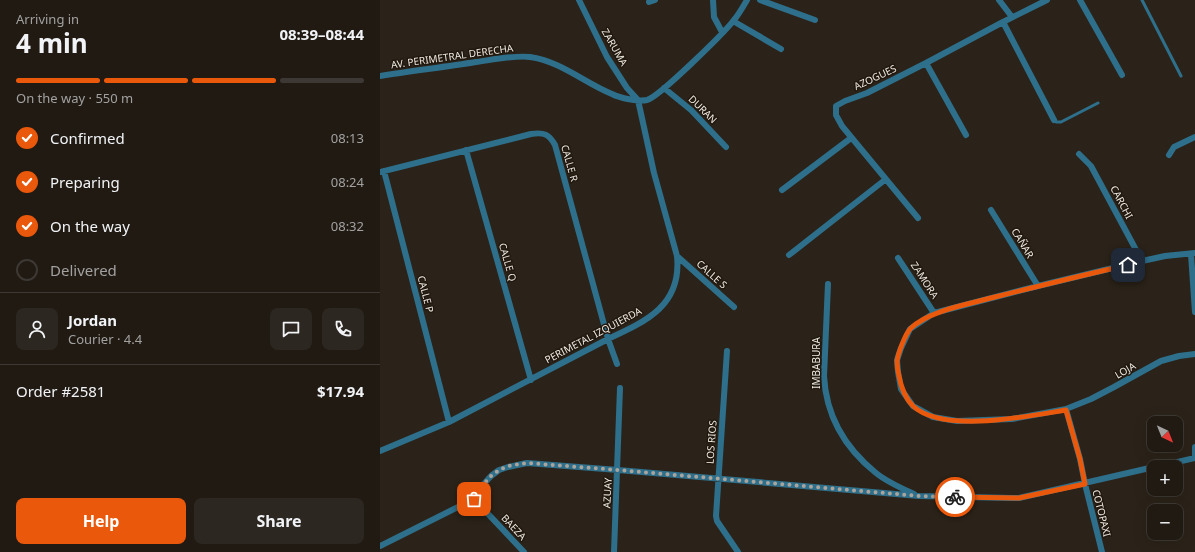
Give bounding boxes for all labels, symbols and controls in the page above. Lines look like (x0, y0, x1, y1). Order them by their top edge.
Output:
text: Arriving in (16, 10, 79, 28)
text: 08:39–08:44 (279, 24, 364, 44)
text: 4 min (16, 25, 88, 61)
street label: ZARUMA (599, 26, 632, 69)
street label: AV. PERIMETRAL DERECHA (390, 40, 515, 72)
street label: AZOGUES (851, 61, 899, 93)
text: On the way · 550 m (16, 89, 133, 107)
street label: DURAN (686, 92, 720, 126)
icon: check (16, 127, 38, 149)
text: Confirmed (50, 128, 125, 148)
text: 08:13 (331, 129, 364, 147)
street label: CALLE R (558, 143, 582, 184)
icon: check (16, 171, 38, 193)
text: Preparing (50, 172, 120, 192)
text: 08:24 (331, 173, 364, 191)
street label: CARCHI (1107, 183, 1137, 221)
icon: check (16, 215, 38, 237)
text: On the way (50, 216, 130, 236)
text: 08:32 (331, 217, 364, 235)
street label: CAÑAR (1009, 225, 1038, 261)
street label: CALLE Q (496, 241, 520, 283)
pin (1111, 248, 1145, 282)
icon: home (1117, 254, 1139, 276)
street label: CALLE S (694, 256, 731, 292)
street label: ZAMORA (908, 259, 943, 302)
text: Delivered (50, 260, 117, 280)
street label: CALLE P (415, 274, 437, 314)
street label: PERIMETAL IZQUIERDA (542, 303, 644, 366)
button: person (16, 308, 58, 350)
button: chat (270, 308, 312, 350)
button: phone (322, 308, 364, 350)
text: Jordan (68, 310, 117, 330)
text: Courier · 4.4 (68, 330, 142, 348)
street label: IMBABURA (809, 337, 823, 389)
street label: LOJA (1112, 358, 1139, 382)
text: Order #2581 (16, 381, 105, 401)
text: $17.94 (317, 381, 364, 401)
north arrow (1147, 416, 1183, 452)
map controls (1147, 416, 1183, 540)
street label: LOS RIOS (702, 419, 720, 464)
button: + (1147, 460, 1183, 496)
street label: AZUAY (599, 477, 615, 509)
courier (935, 477, 975, 517)
pin (457, 482, 491, 516)
icon: bike (944, 486, 966, 508)
icon: bag (463, 488, 485, 510)
street label: COTOPAXI (1089, 488, 1115, 538)
button: Help (16, 498, 186, 544)
button: Share (194, 498, 364, 544)
button: − (1147, 504, 1183, 540)
street label: BAEZA (498, 511, 530, 543)

